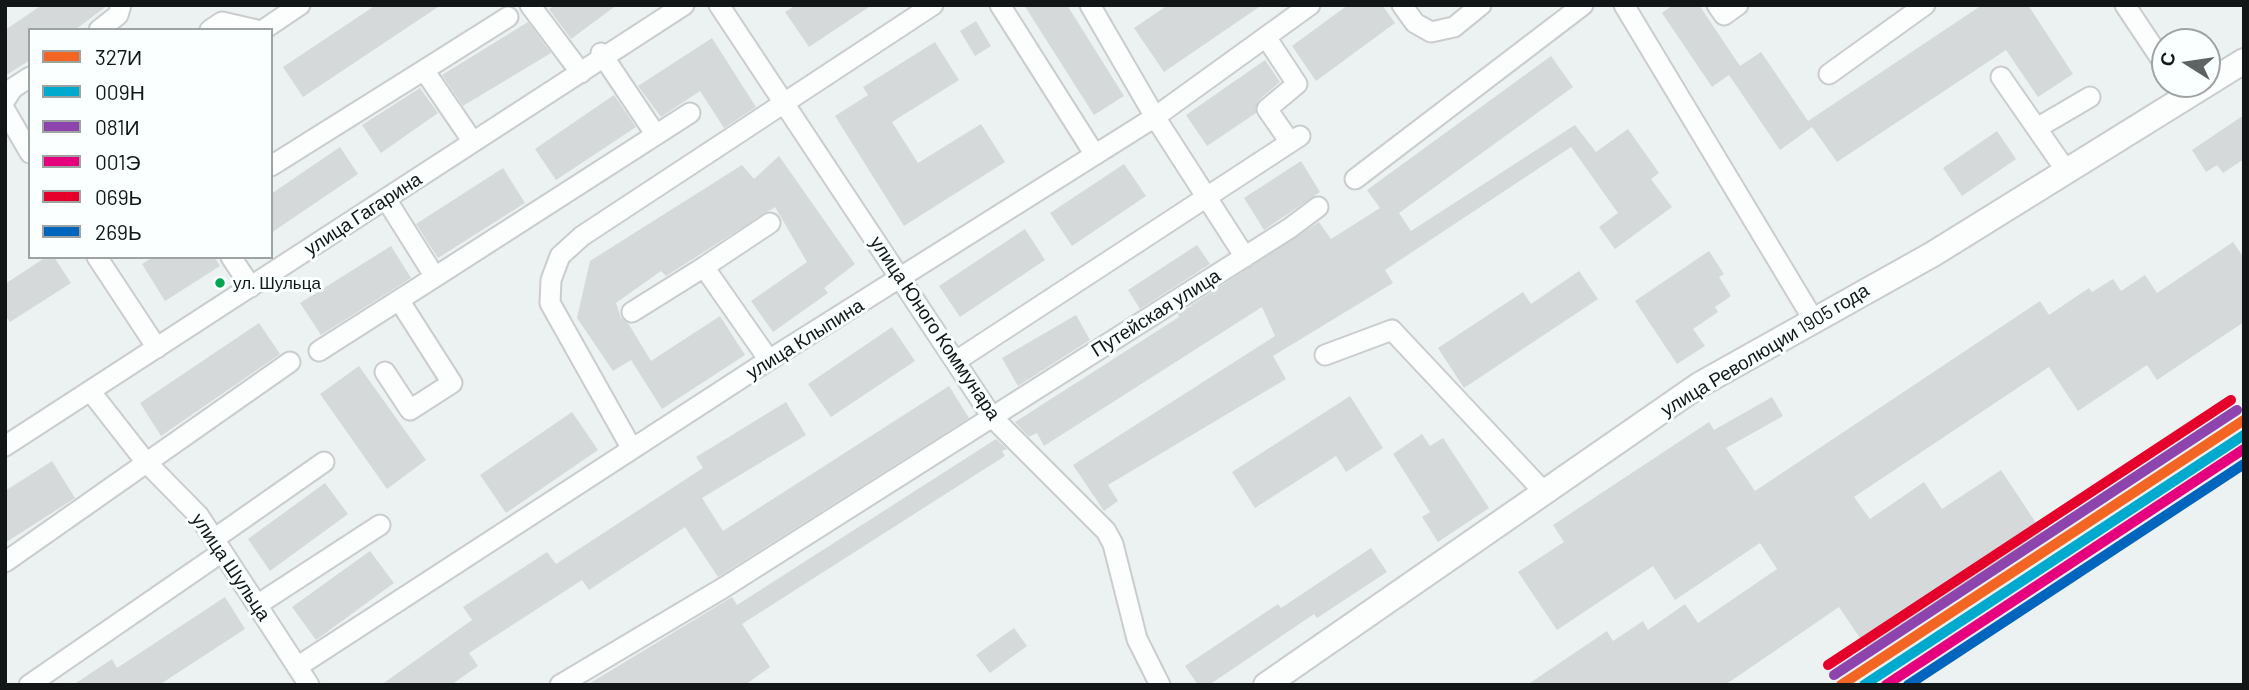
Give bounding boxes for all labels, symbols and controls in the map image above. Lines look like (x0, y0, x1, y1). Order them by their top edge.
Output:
legend (28, 28, 273, 259)
north arrow (2151, 28, 2221, 98)
text: 327И (95, 44, 142, 69)
text: С (2154, 50, 2180, 68)
text: 009Н (95, 79, 145, 104)
text: 081И (95, 114, 140, 139)
text: 001Э (95, 149, 141, 174)
street label: улица Гагарина (300, 168, 426, 260)
text: 069Ь (95, 184, 142, 209)
text: 269Ь (95, 219, 142, 244)
street label: улица Юного Коммунара (865, 232, 1005, 424)
street label: Путейская улица (1087, 264, 1225, 362)
place label: ул. Шульца (233, 273, 321, 293)
marker: ул. Шульца (213, 276, 227, 290)
street label: улица Революции 1905 года (1657, 279, 1873, 421)
street label: улица Клыпина (742, 294, 868, 384)
street label: улица Шульца (187, 509, 275, 625)

